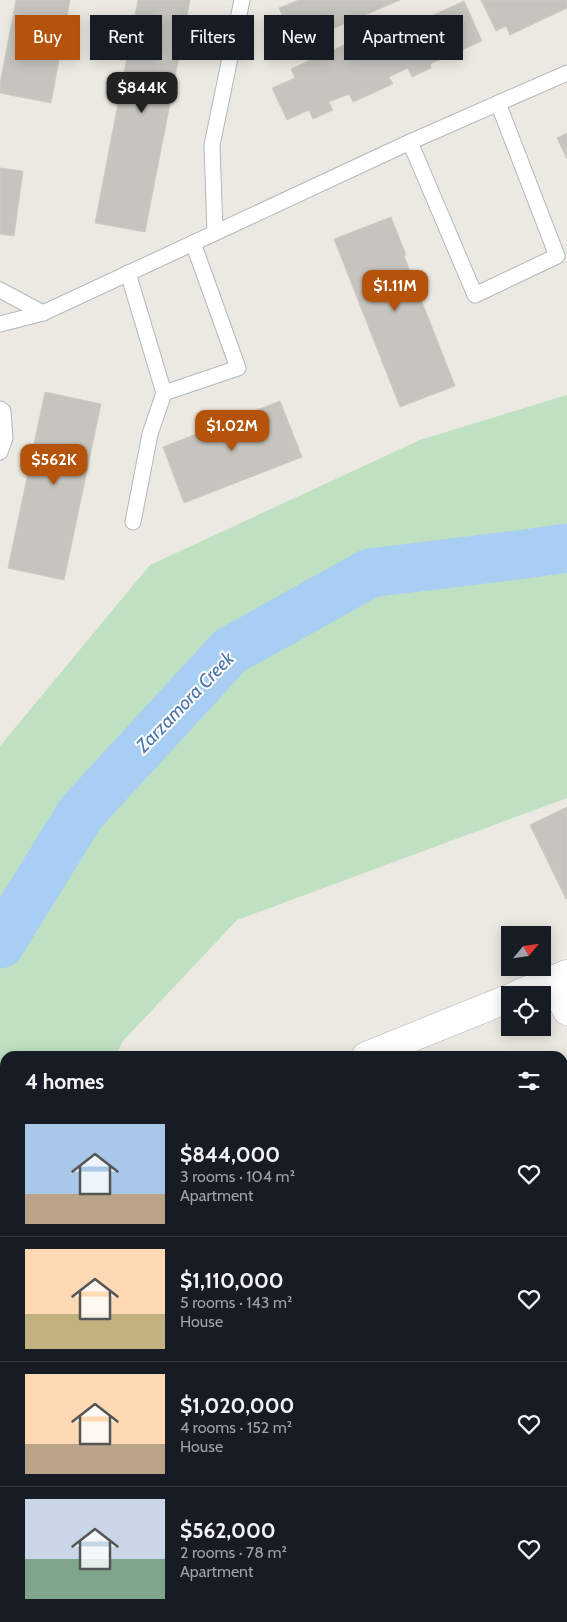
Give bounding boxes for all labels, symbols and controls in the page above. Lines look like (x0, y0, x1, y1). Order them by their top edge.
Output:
chip: Buy (15, 15, 80, 60)
chip: Rent (90, 15, 162, 60)
chip: Filters (172, 15, 254, 60)
chip: New (264, 15, 334, 60)
chip: Apartment (344, 15, 463, 60)
pin: $844K (107, 72, 177, 114)
text: $844K (118, 78, 166, 97)
pin: $1.11M (354, 270, 436, 312)
text: $1.11M (373, 276, 417, 295)
pin: $1.02M (191, 410, 273, 452)
text: $1.02M (206, 416, 258, 435)
pin: $562K (19, 444, 89, 486)
text: $562K (31, 450, 77, 469)
water label: Zarzamora Creek (131, 646, 239, 758)
north arrow (501, 926, 551, 976)
map controls (501, 926, 551, 1036)
button: locate (501, 986, 551, 1036)
icon: filters (515, 1067, 543, 1095)
text: 4 homes (25, 1069, 104, 1094)
text: $844,000 (180, 1142, 280, 1167)
icon: home (65, 1144, 125, 1204)
icon: heart (515, 1160, 543, 1188)
text: 3 rooms · 104 m² (180, 1167, 295, 1186)
text: Apartment (180, 1186, 253, 1205)
text: $1,110,000 (180, 1268, 284, 1293)
icon: home (65, 1269, 125, 1329)
icon: heart (515, 1285, 543, 1313)
text: 5 rooms · 143 m² (180, 1293, 292, 1312)
text: House (180, 1312, 223, 1331)
text: $1,020,000 (180, 1393, 294, 1418)
icon: home (65, 1394, 125, 1454)
icon: heart (515, 1410, 543, 1438)
text: 4 rooms · 152 m² (180, 1418, 292, 1437)
text: House (180, 1437, 223, 1456)
text: $562,000 (180, 1518, 276, 1543)
icon: home (65, 1519, 125, 1579)
icon: heart (515, 1535, 543, 1563)
text: 2 rooms · 78 m² (180, 1543, 287, 1562)
text: Apartment (180, 1562, 253, 1581)

